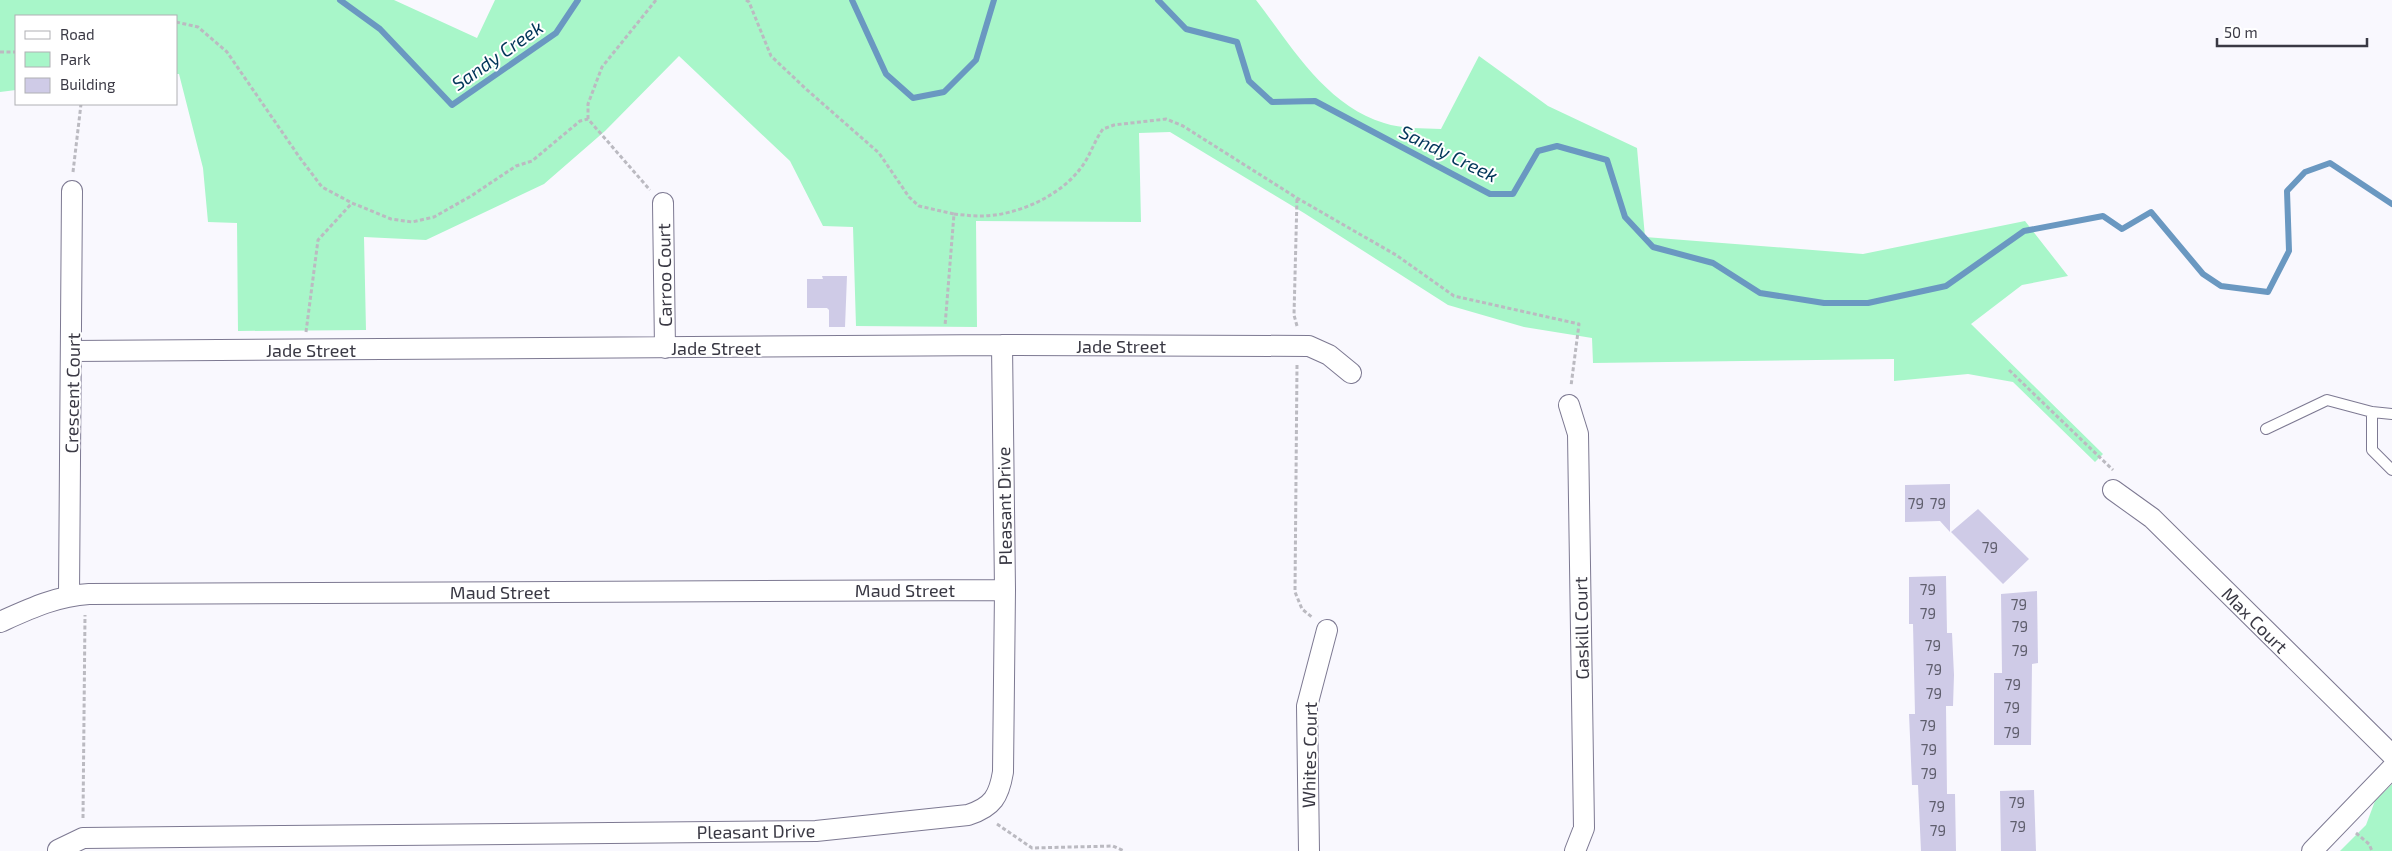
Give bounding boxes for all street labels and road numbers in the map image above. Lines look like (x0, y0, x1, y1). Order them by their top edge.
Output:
street label: Carroo Court (652, 223, 676, 327)
street label: Crescent Court (60, 332, 84, 453)
street label: Jade Street (1076, 335, 1166, 357)
street label: Jade Street (671, 337, 761, 359)
street label: Jade Street (266, 339, 356, 361)
street label: Pleasant Drive (992, 447, 1016, 565)
street label: Gaskill Court (1569, 576, 1593, 680)
street label: Maud Street (855, 579, 955, 601)
street label: Maud Street (450, 581, 550, 603)
street label: Max Court (2218, 583, 2293, 658)
street label: Whites Court (1297, 701, 1321, 808)
street label: Pleasant Drive (697, 819, 815, 843)

